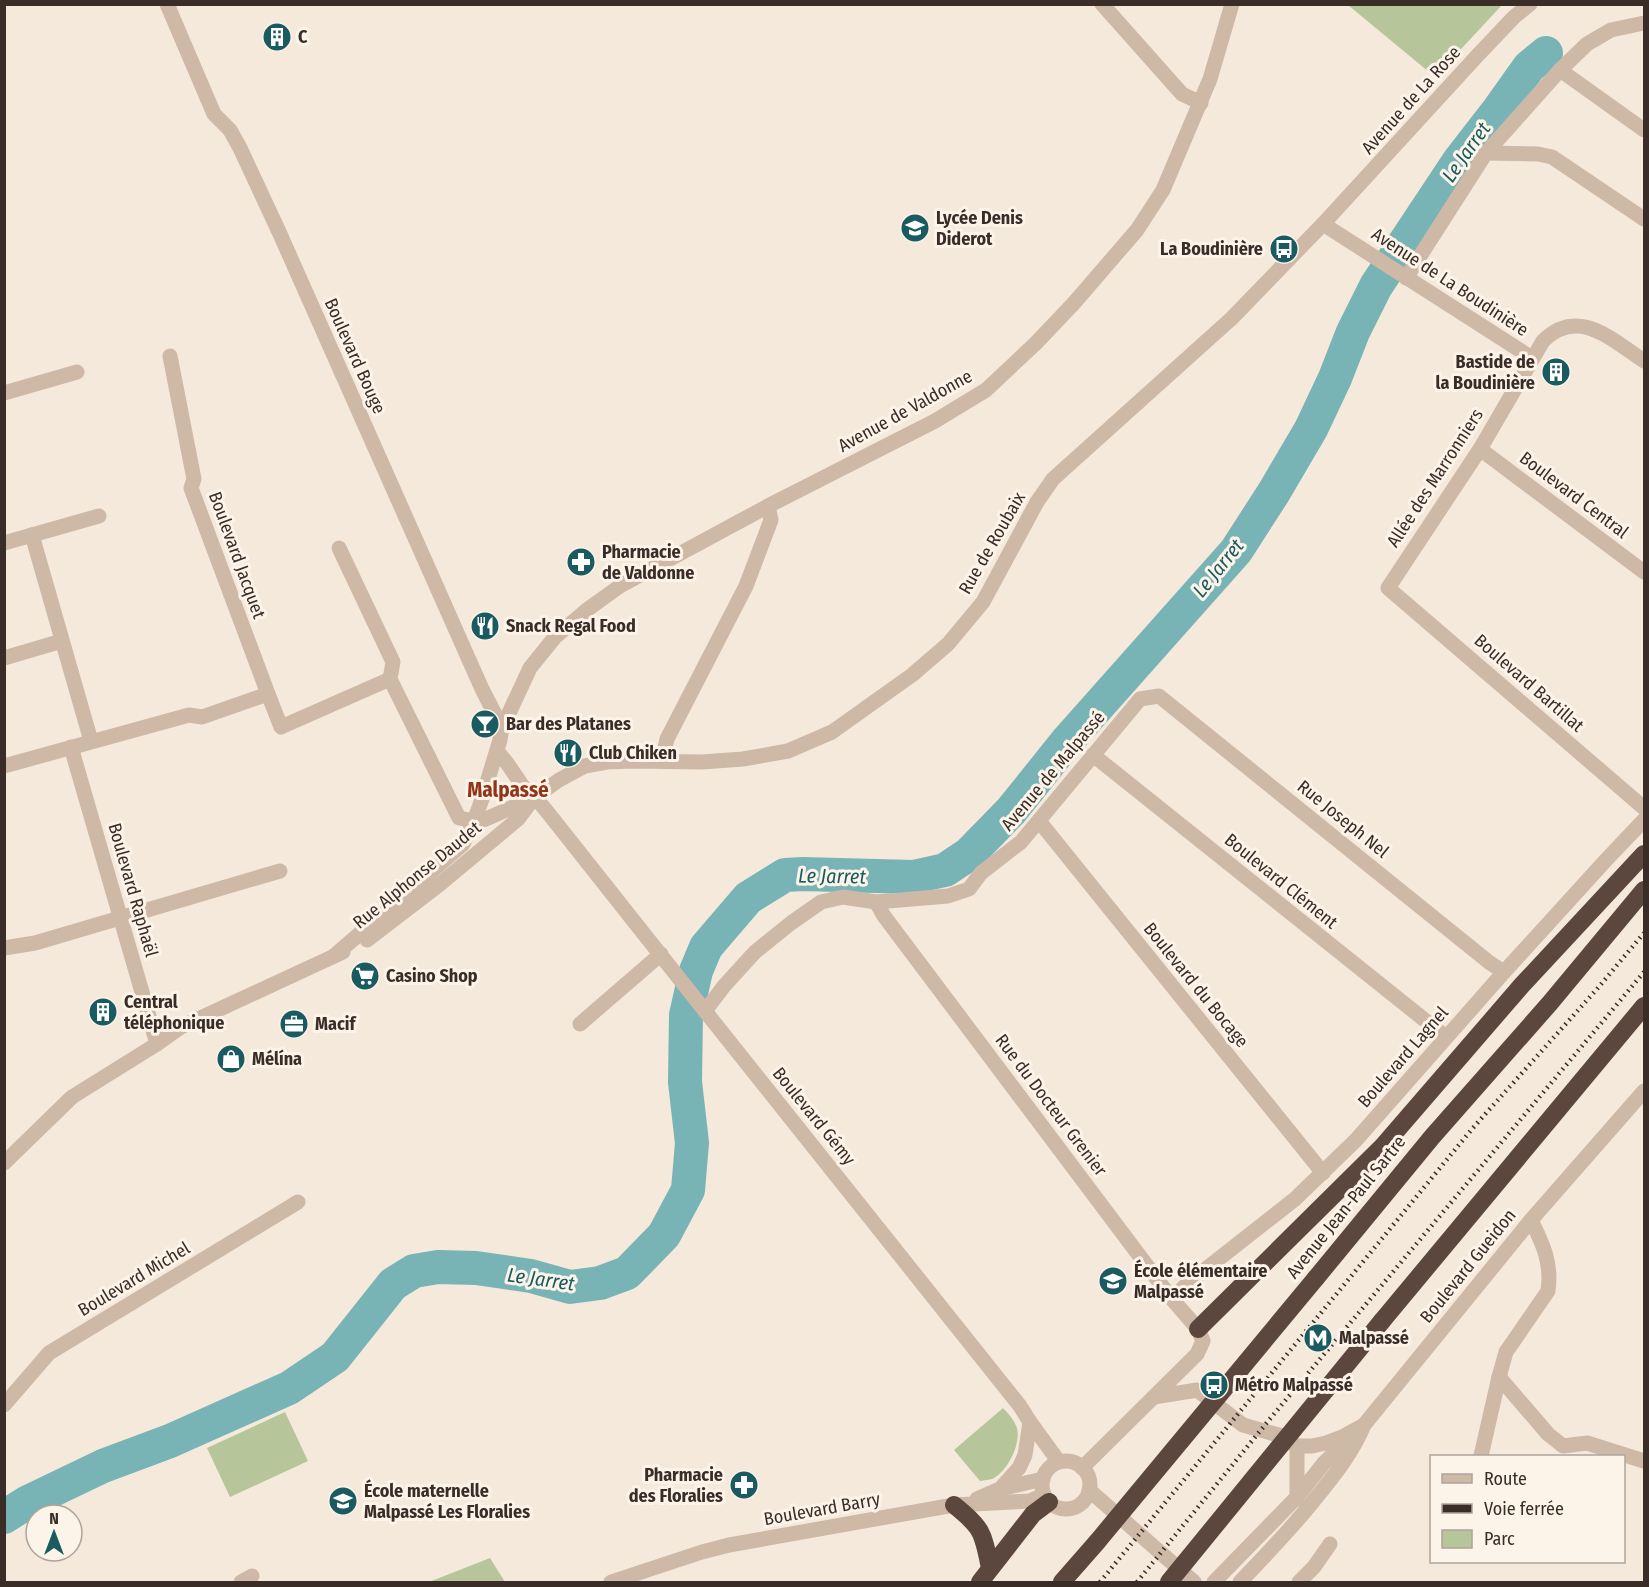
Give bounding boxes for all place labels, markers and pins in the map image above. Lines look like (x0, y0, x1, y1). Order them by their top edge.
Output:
building icon: C (261, 21, 293, 53)
place label: C (298, 26, 308, 48)
place label: Lycée Denis Diderot (936, 207, 1023, 250)
school or university icon: Lycée Denis Diderot (899, 212, 931, 244)
bus stop icon: La Boudinière (1268, 233, 1300, 265)
place label: La Boudinière (1160, 238, 1263, 260)
place label: Bastide de la Boudinière (1436, 351, 1535, 394)
building icon: Bastide de la Boudinière (1540, 356, 1572, 388)
place label: Pharmacie de Valdonne (602, 541, 694, 584)
pharmacy icon: Pharmacie de Valdonne (565, 546, 597, 578)
restaurant icon: Snack Regal Food (469, 610, 501, 642)
place label: Snack Regal Food (506, 615, 636, 637)
bar icon: Bar des Platanes (469, 708, 501, 740)
place label: Bar des Platanes (506, 713, 631, 735)
restaurant icon: Club Chiken (552, 737, 584, 769)
place label: Club Chiken (589, 742, 677, 764)
supermarket icon: Casino Shop (349, 960, 381, 992)
place label: Casino Shop (386, 965, 478, 987)
place label: Central téléphonique (124, 991, 224, 1034)
building icon: Central téléphonique (87, 996, 119, 1028)
office icon: Macif (278, 1008, 310, 1040)
place label: Macif (315, 1013, 357, 1035)
shop icon: Mélína (215, 1043, 247, 1075)
place label: Mélína (252, 1048, 302, 1070)
place label: École élémentaire Malpassé (1134, 1259, 1267, 1303)
school or university icon: École élémentaire Malpassé (1097, 1265, 1129, 1297)
metro station icon: Malpassé (1302, 1322, 1334, 1354)
place label: Malpassé (1339, 1327, 1409, 1349)
bus stop icon: Métro Malpassé (1198, 1369, 1230, 1401)
place label: Métro Malpassé (1235, 1374, 1353, 1396)
place label: Pharmacie des Floralies (629, 1464, 723, 1507)
pharmacy icon: Pharmacie des Floralies (728, 1469, 760, 1501)
place label: École maternelle Malpassé Les Floralies (364, 1479, 530, 1523)
school or university icon: École maternelle Malpassé Les Floralies (327, 1485, 359, 1517)

